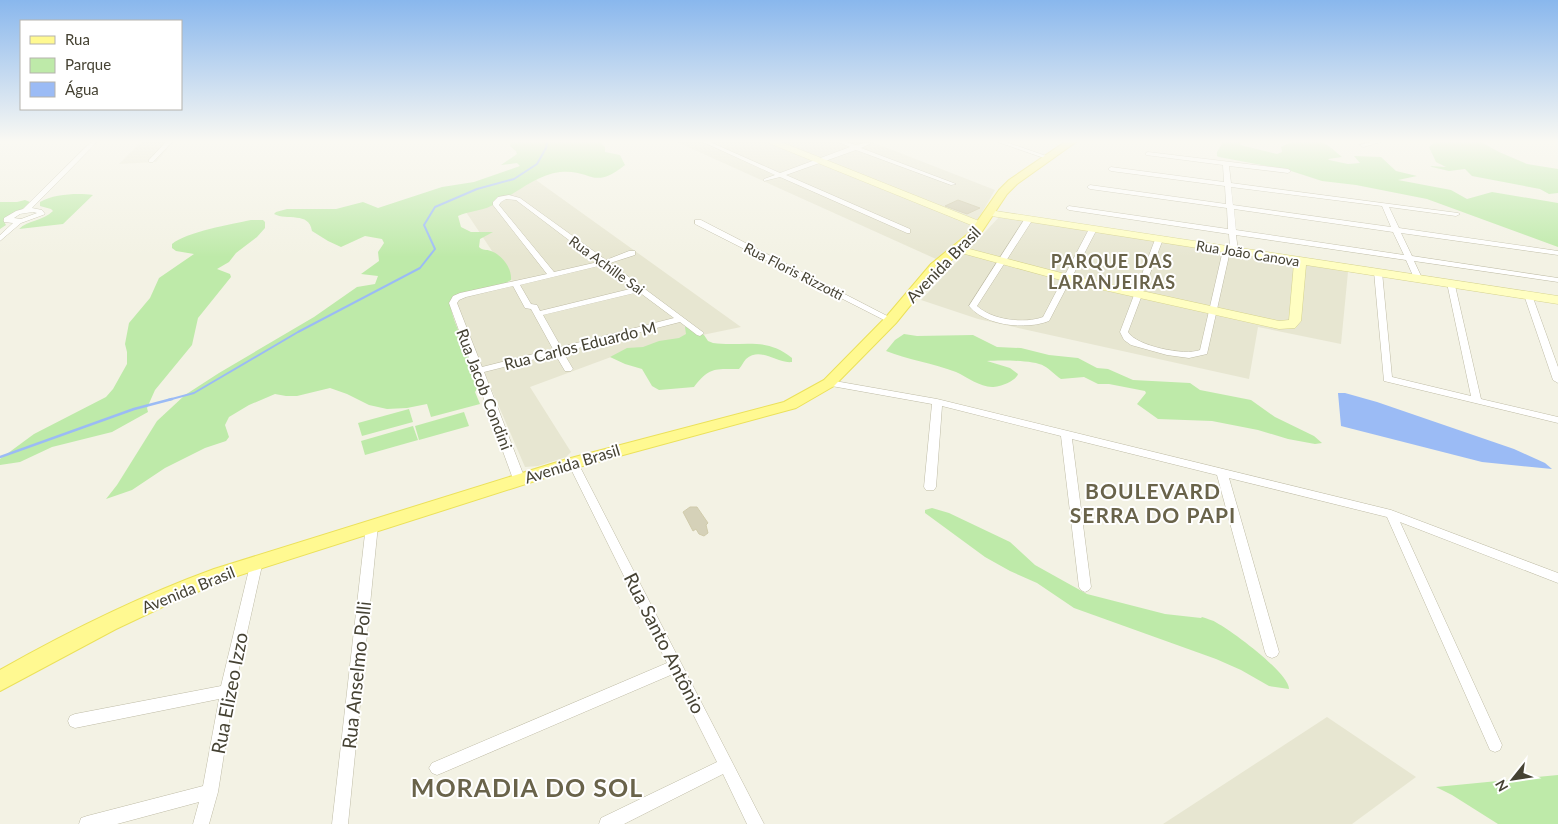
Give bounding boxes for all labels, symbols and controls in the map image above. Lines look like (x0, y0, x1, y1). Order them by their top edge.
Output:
legend (20, 20, 182, 110)
text: Rua (65, 30, 90, 48)
text: Parque (65, 55, 111, 73)
text: Água (65, 80, 99, 98)
street label: Avenida Brasil (902, 222, 984, 306)
street label: Rua Achille Sai (566, 232, 648, 298)
street label: Rua João Canova (1195, 236, 1301, 270)
street label: Rua Floris Rizzotti (741, 239, 847, 303)
district label: PARQUE DAS LARANJEIRAS (1048, 250, 1176, 293)
street label: Rua Carlos Eduardo M (502, 317, 658, 373)
street label: Rua Jacob Condini (453, 326, 517, 452)
street label: Avenida Brasil (522, 439, 622, 487)
district label: BOULEVARD SERRA DO PAPI (1070, 478, 1236, 527)
street label: Avenida Brasil (139, 562, 237, 616)
street label: Rua Santo Antônio (620, 569, 710, 717)
street label: Rua Anselmo Polli (337, 600, 375, 750)
street label: Rua Elizeo Izzo (206, 630, 252, 756)
north arrow (1488, 754, 1538, 804)
district label: MORADIA DO SOL (411, 772, 643, 802)
text: N (1491, 777, 1511, 795)

